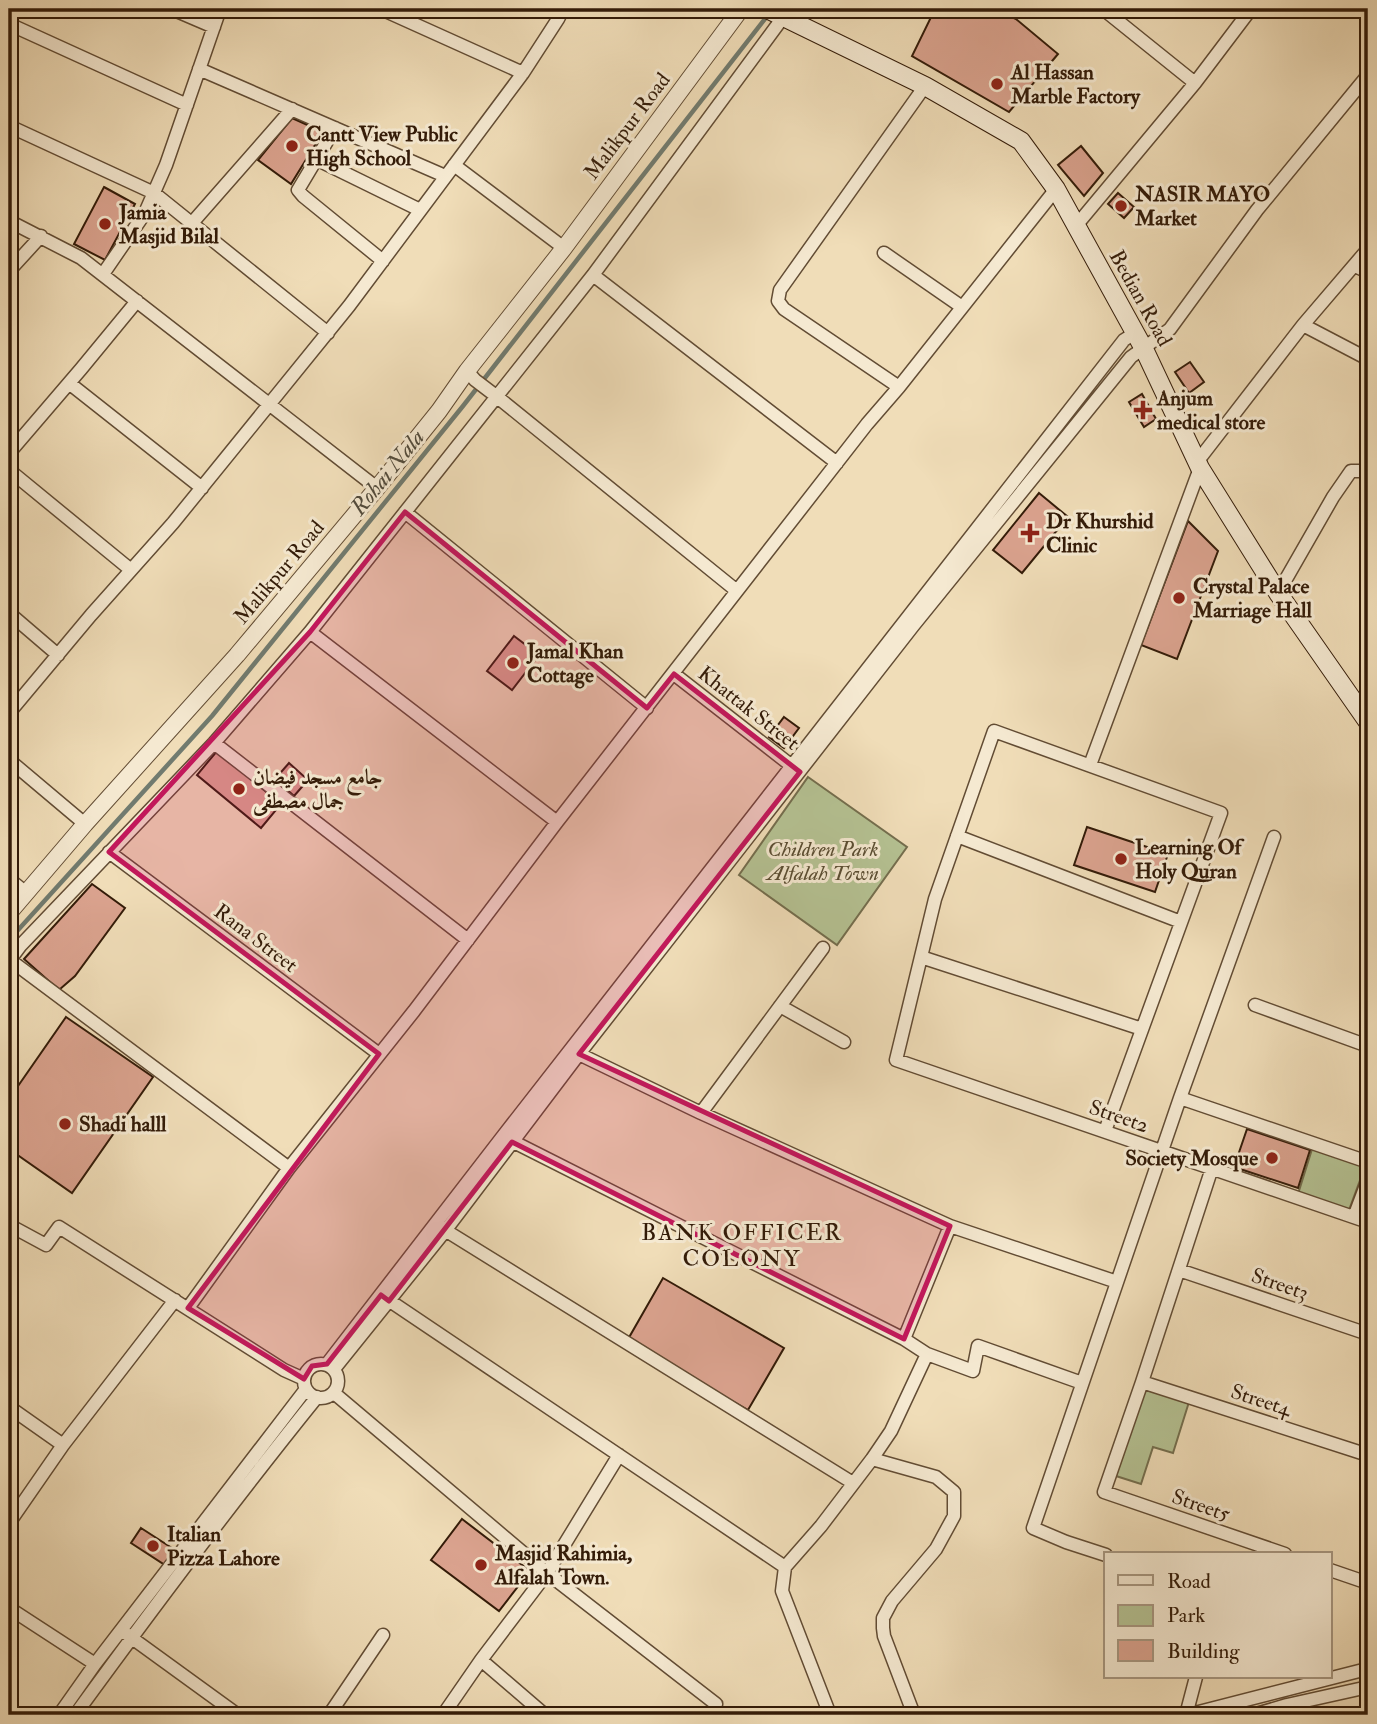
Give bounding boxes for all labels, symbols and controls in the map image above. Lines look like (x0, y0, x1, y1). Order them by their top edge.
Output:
place label: Al Hassan Marble Factory (1010, 59, 1141, 110)
street label: Malikpur Road (578, 67, 677, 185)
marker: Al Hassan Marble Factory (989, 76, 1005, 92)
place label: Cantt View Public High School (306, 121, 458, 172)
marker: Cantt View Public High School (284, 138, 300, 154)
place label: NASIR MAYO Market (1134, 181, 1270, 232)
marker: NASIR MAYO Market (1113, 198, 1129, 214)
place label: Jamia Masjid Bilal (118, 199, 219, 250)
marker: Jamia Masjid Bilal (97, 216, 113, 232)
street label: Bedian Road (1103, 245, 1178, 352)
place label: Anjum medical store (1156, 385, 1266, 436)
marker: Anjum medical store (1135, 402, 1151, 418)
water label: Rohai Nala (343, 423, 431, 522)
place label: Dr Khurshid Clinic (1046, 508, 1154, 559)
street label: Malikpur Road (228, 514, 331, 630)
marker: Dr Khurshid Clinic (1020, 523, 1040, 543)
place label: Crystal Palace Marriage Hall (1192, 573, 1312, 624)
marker: Crystal Palace Marriage Hall (1171, 590, 1187, 606)
place label: Jamal Khan Cottage (526, 638, 624, 689)
marker: Jamal Khan Cottage (505, 655, 521, 671)
street label: Khattak Street (692, 660, 805, 757)
place label: جامع مسجد فیضان جمال مصطفی (252, 764, 383, 817)
marker: جامع مسجد فیضان جمال مصطفی (231, 781, 247, 797)
place label: Learning Of Holy Quran (1135, 834, 1245, 885)
park label: Children Park Alfalah Town (765, 836, 879, 887)
marker: Learning Of Holy Quran (1113, 851, 1129, 867)
street label: Rana Street (208, 898, 303, 979)
street label: Street2 (1085, 1094, 1152, 1139)
place label: Shadi halll (79, 1111, 167, 1138)
marker: Shadi halll (57, 1116, 73, 1132)
place label: Society Mosque (1125, 1145, 1258, 1172)
marker: Society Mosque (1264, 1150, 1280, 1166)
district label: BANK OFFICER COLONY (641, 1218, 843, 1273)
street label: Street3 (1248, 1262, 1312, 1307)
street label: Street4 (1227, 1378, 1296, 1423)
street label: Street5 (1168, 1483, 1234, 1528)
place label: Italian Pizza Lahore (167, 1521, 280, 1572)
marker: Italian Pizza Lahore (145, 1538, 161, 1554)
place label: Masjid Rahimia, Alfalah Town. (494, 1540, 632, 1591)
legend (1104, 1552, 1332, 1678)
marker: Masjid Rahimia, Alfalah Town. (473, 1557, 489, 1573)
text: Road (1167, 1568, 1212, 1595)
text: Park (1167, 1602, 1205, 1629)
text: Building (1167, 1638, 1240, 1665)

